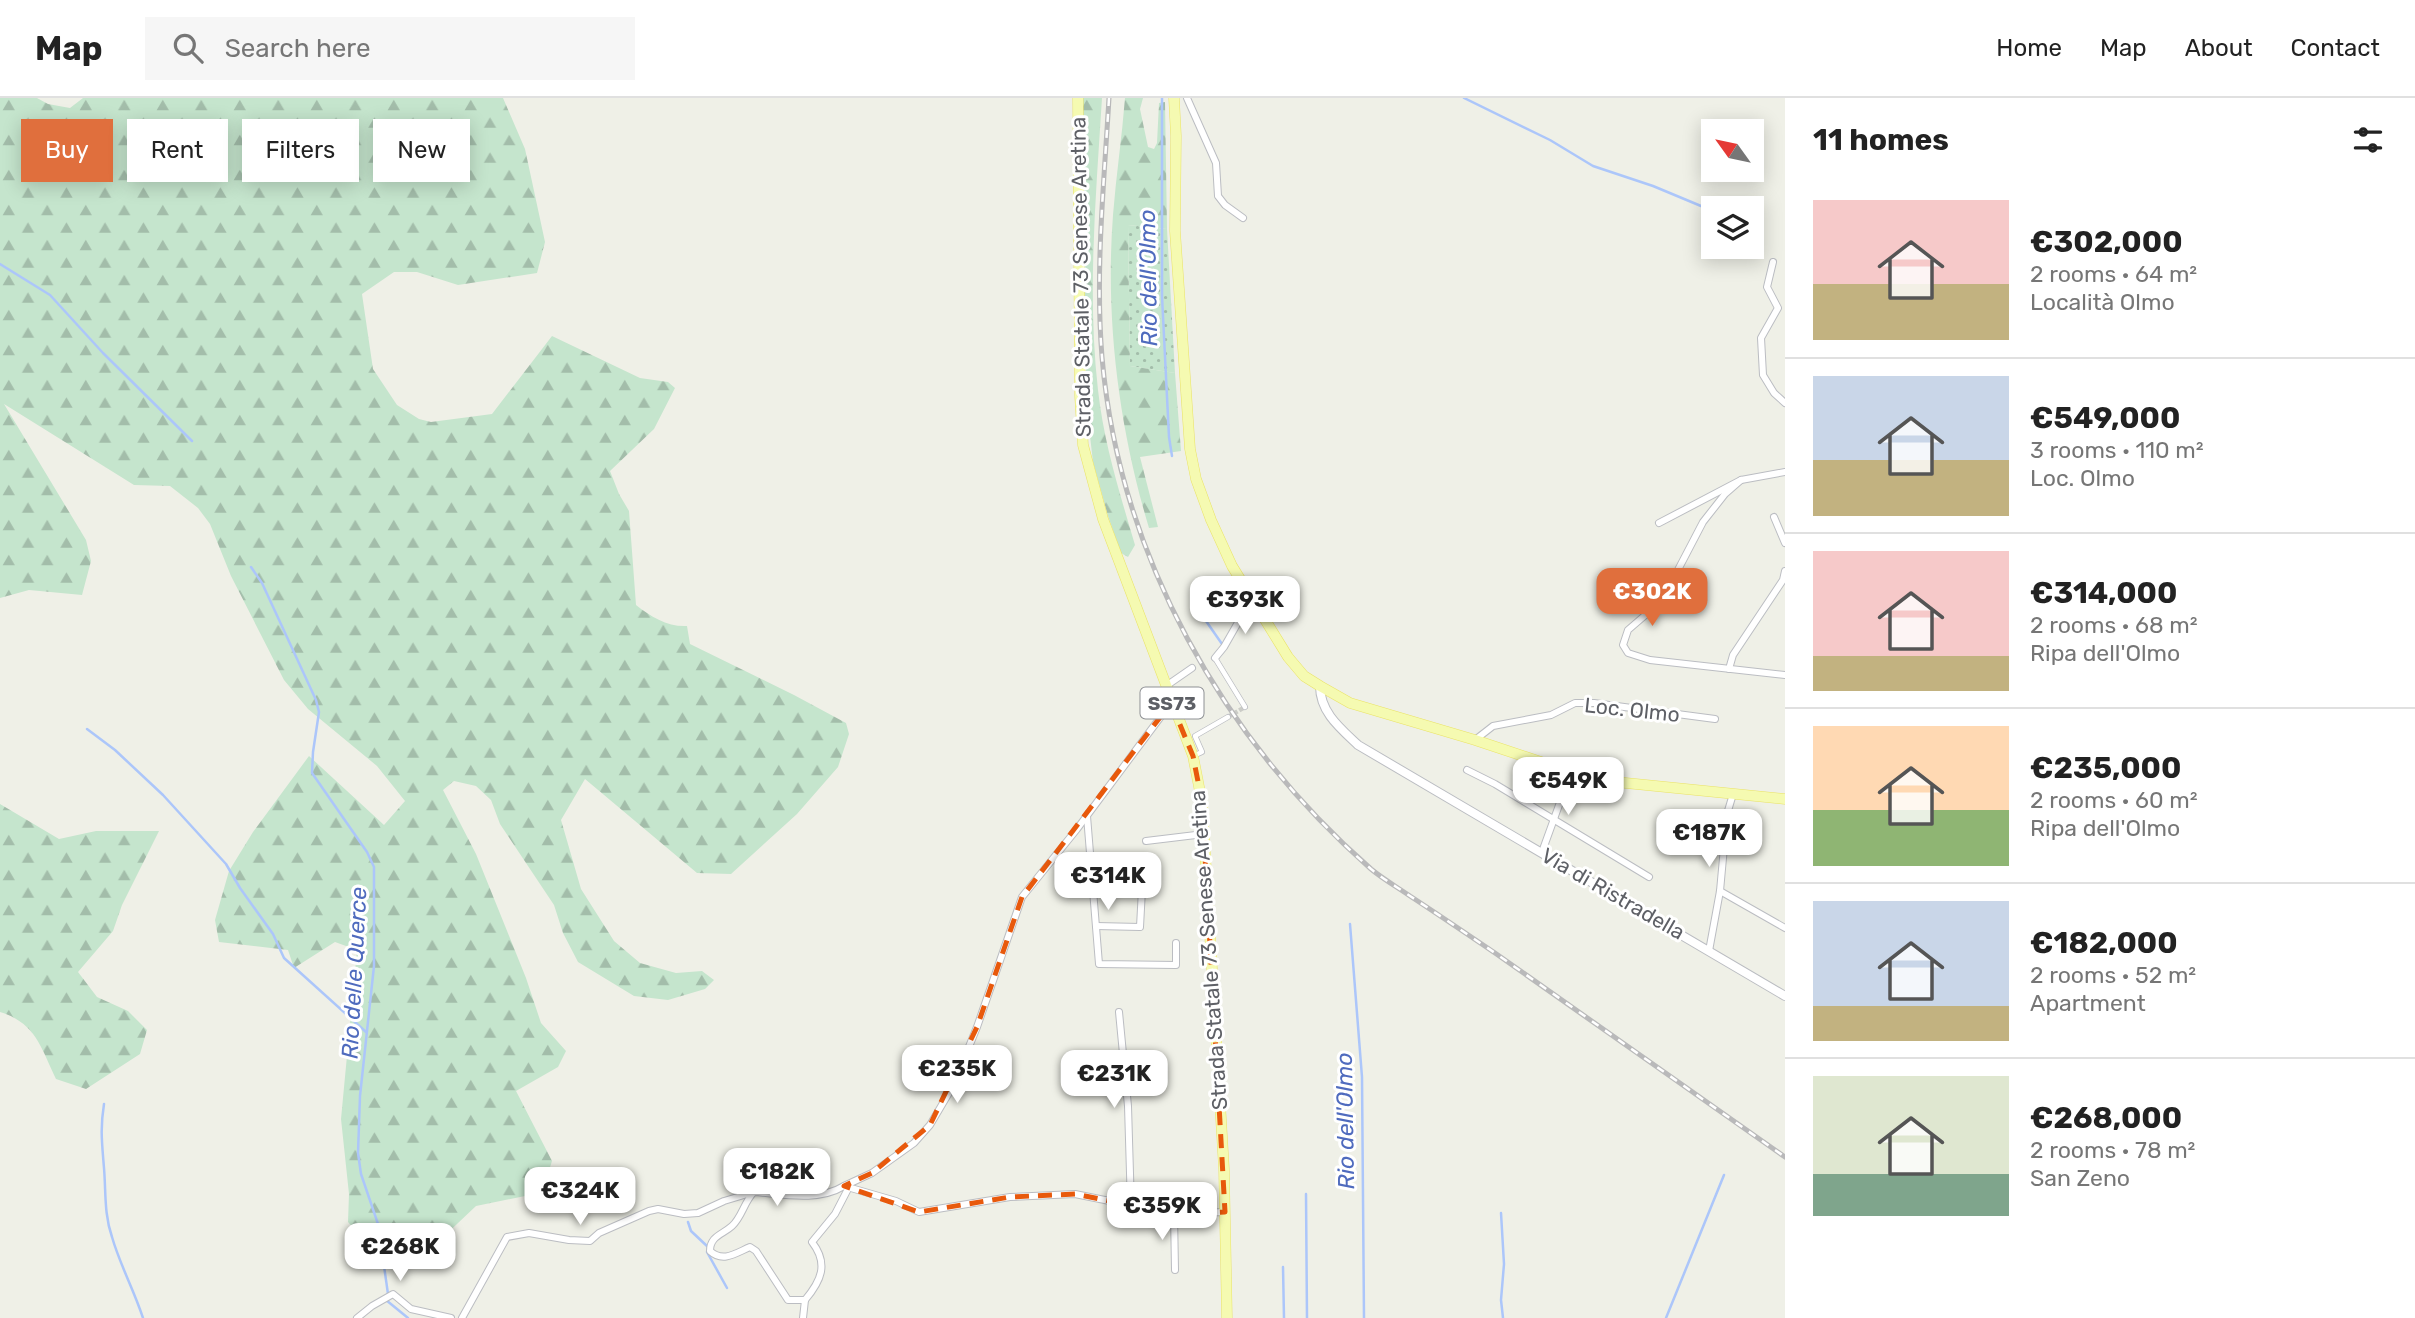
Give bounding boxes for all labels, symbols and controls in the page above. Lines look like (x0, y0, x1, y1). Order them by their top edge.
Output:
search box (145, 17, 635, 80)
text: Map (35, 29, 103, 68)
icon: search (169, 29, 207, 67)
text: Search here (225, 33, 370, 64)
text: Home (1996, 34, 2062, 62)
text: Map (2100, 34, 2147, 62)
text: About (2185, 34, 2253, 62)
text: Contact (2291, 34, 2380, 62)
street label: Strada Statale 73 Senese Aretina (1065, 117, 1096, 437)
chip: Buy (21, 119, 113, 182)
chip: Rent (127, 119, 228, 182)
chip: Filters (242, 119, 359, 182)
chip: New (373, 119, 470, 182)
north arrow (1701, 119, 1764, 182)
map controls (1701, 119, 1764, 259)
icon: filters (2349, 121, 2387, 159)
text: 11 homes (1813, 122, 1949, 158)
button: layers (1701, 196, 1764, 259)
water label: Rio dell'Olmo (1133, 209, 1163, 347)
text: €302,000 (2030, 224, 2183, 260)
icon: home (1869, 228, 1953, 312)
text: 2 rooms · 64 m² (2030, 260, 2197, 288)
text: Località Olmo (2030, 288, 2175, 316)
text: €549,000 (2030, 400, 2180, 436)
icon: home (1869, 404, 1953, 488)
text: 3 rooms · 110 m² (2030, 436, 2204, 464)
text: Loc. Olmo (2030, 464, 2135, 492)
pin: €302K (1603, 568, 1701, 628)
text: €314,000 (2030, 575, 2177, 611)
pin: €393K (1196, 576, 1294, 636)
text: €302K (1612, 577, 1692, 605)
icon: home (1869, 579, 1953, 663)
text: €393K (1206, 585, 1284, 613)
text: 2 rooms · 68 m² (2030, 611, 2198, 639)
text: Ripa dell'Olmo (2030, 639, 2180, 667)
road number: SS73 (1140, 688, 1204, 718)
street label: Loc. Olmo (1583, 692, 1681, 727)
text: €235,000 (2030, 750, 2181, 786)
icon: home (1869, 754, 1953, 838)
pin: €549K (1519, 758, 1617, 817)
text: €549K (1529, 766, 1607, 794)
text: 2 rooms · 60 m² (2030, 786, 2198, 814)
street label: Strada Statale 73 Senese Aretina (1185, 789, 1232, 1111)
pin: €187K (1660, 810, 1758, 869)
text: Ripa dell'Olmo (2030, 814, 2180, 842)
text: €187K (1672, 818, 1746, 846)
street label: Via di Ristradella (1537, 842, 1689, 945)
pin: €314K (1059, 852, 1157, 912)
text: €314K (1070, 861, 1146, 889)
water label: Rio delle Querce (336, 886, 372, 1060)
text: €182,000 (2030, 925, 2178, 961)
icon: home (1869, 929, 1953, 1013)
text: 2 rooms · 52 m² (2030, 961, 2196, 989)
text: Apartment (2030, 989, 2146, 1017)
pin: €235K (908, 1046, 1006, 1105)
pin: €231K (1065, 1051, 1163, 1110)
water label: Rio dell'Olmo (1330, 1052, 1360, 1190)
text: €235K (918, 1054, 996, 1082)
text: €231K (1077, 1059, 1151, 1087)
text: €268,000 (2030, 1100, 2182, 1136)
icon: home (1869, 1104, 1953, 1188)
text: 2 rooms · 78 m² (2030, 1136, 2195, 1164)
pin: €182K (728, 1148, 826, 1208)
text: €182K (739, 1157, 815, 1185)
text: San Zeno (2030, 1164, 2130, 1192)
pin: €324K (531, 1168, 629, 1227)
text: €324K (540, 1176, 620, 1204)
pin: €359K (1113, 1182, 1211, 1242)
text: €359K (1123, 1191, 1201, 1219)
pin: €268K (351, 1224, 449, 1283)
text: €268K (361, 1232, 439, 1260)

